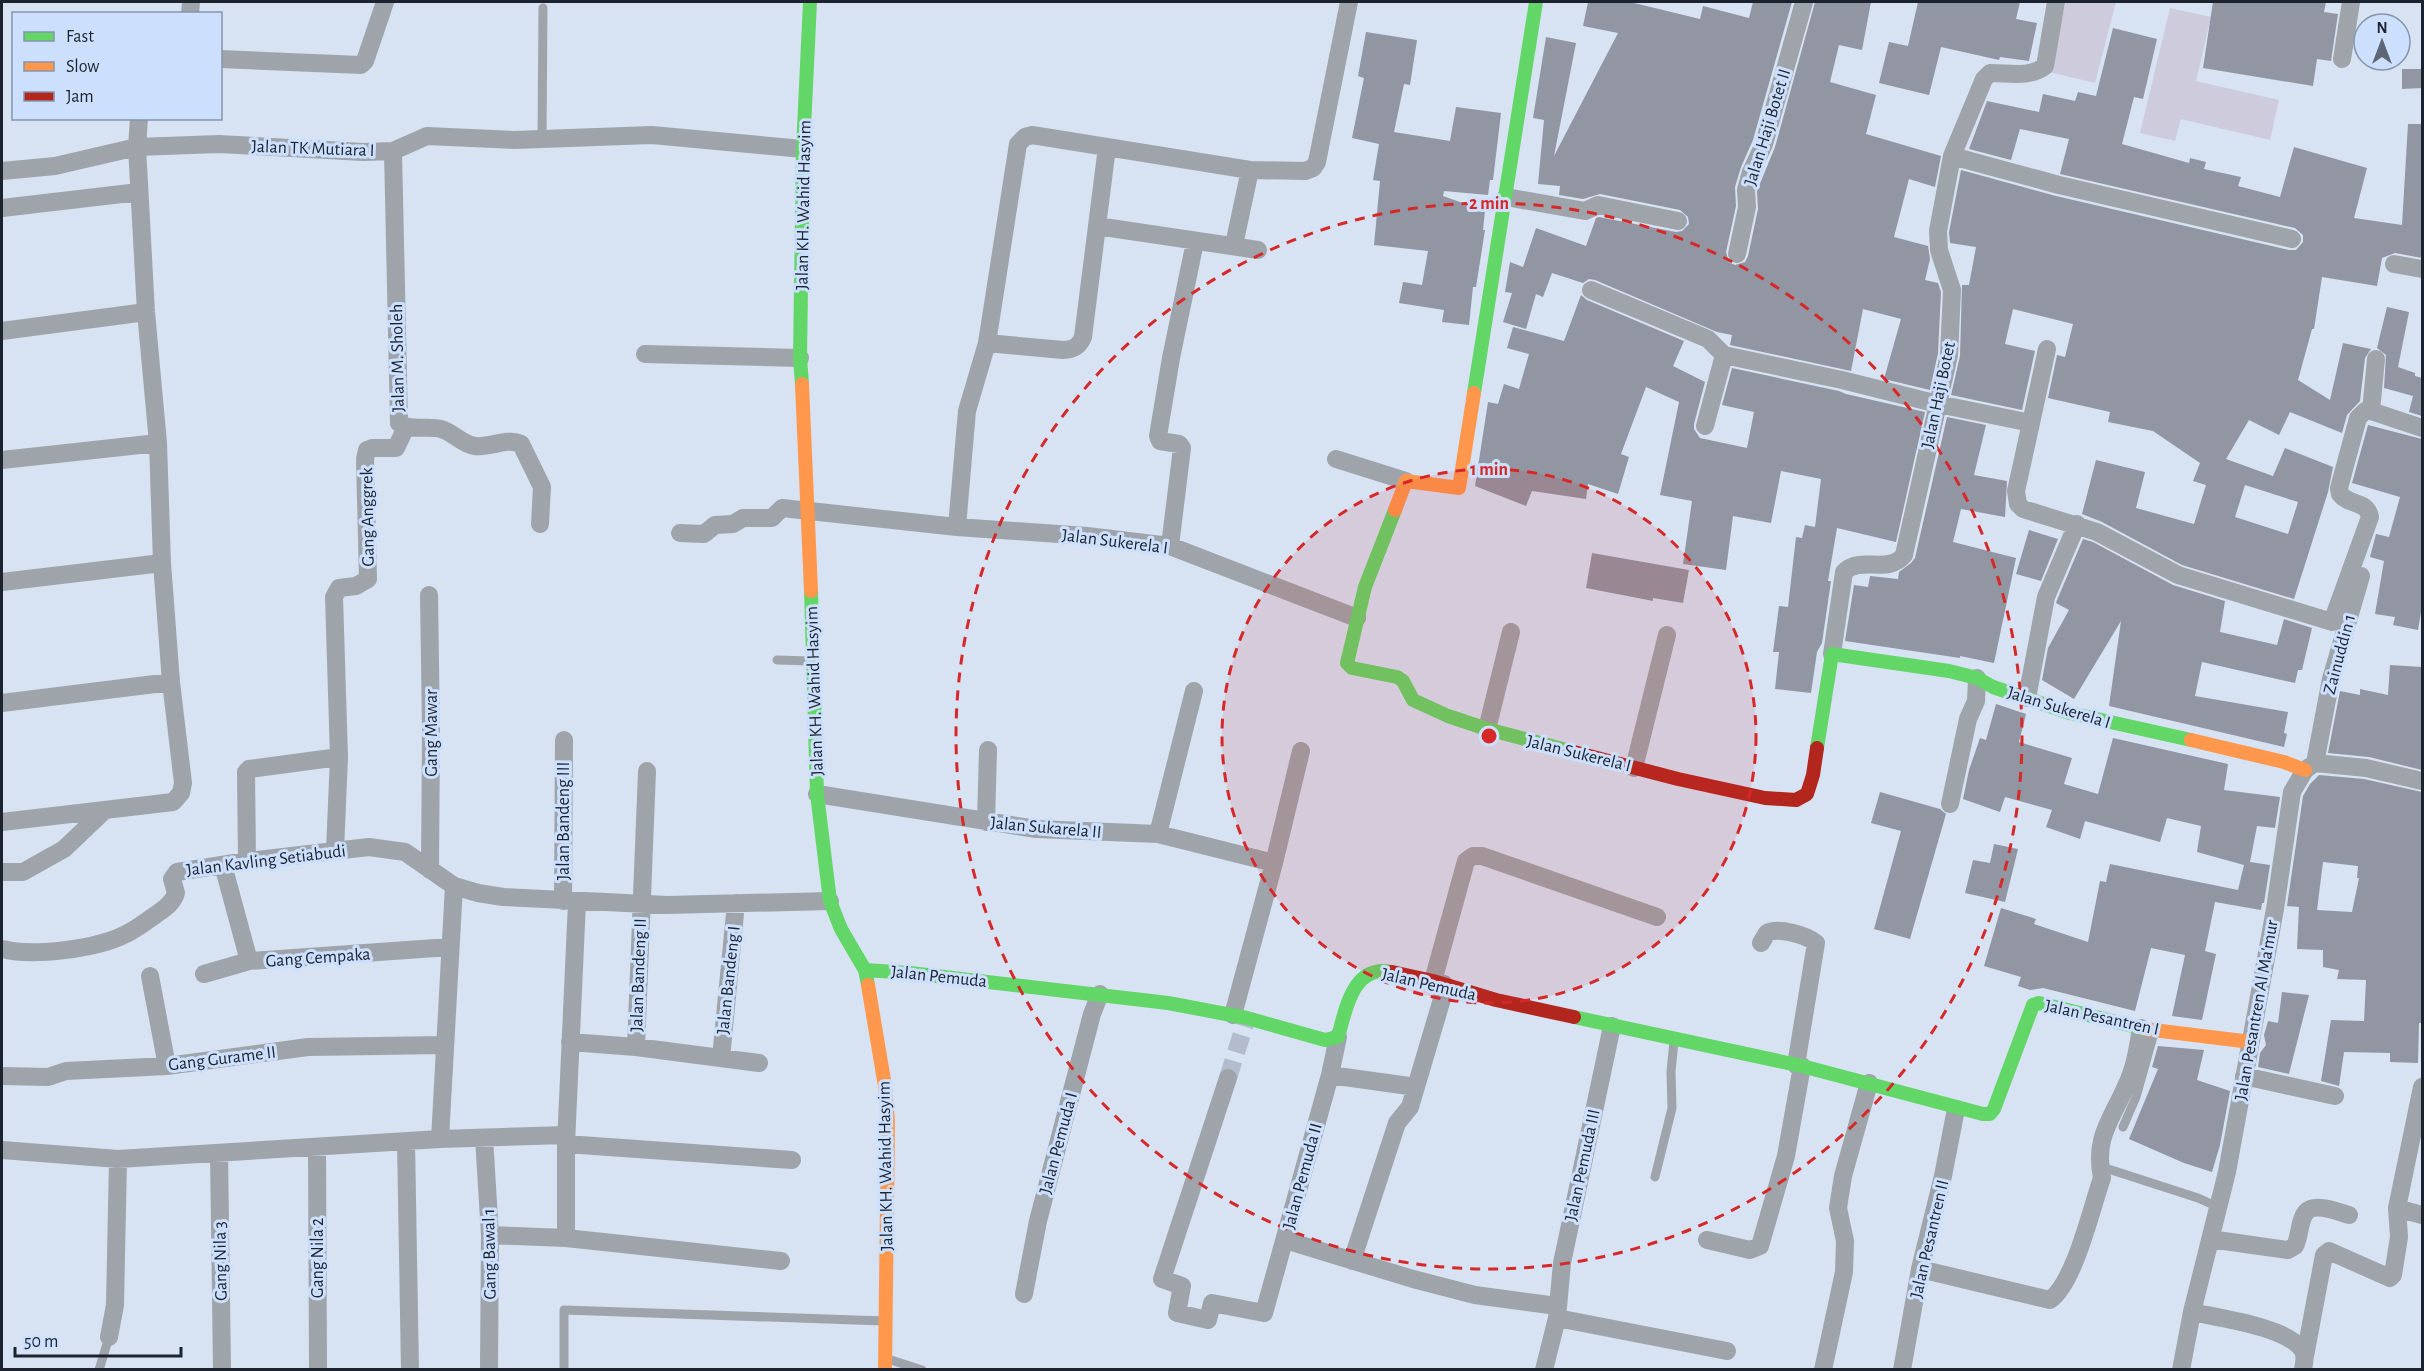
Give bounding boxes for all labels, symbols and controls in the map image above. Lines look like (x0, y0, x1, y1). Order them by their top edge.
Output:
legend (12, 12, 222, 120)
north arrow (2352, 12, 2412, 72)
text: N (2376, 20, 2388, 36)
text: Fast (66, 28, 94, 46)
text: Slow (66, 58, 99, 76)
street label: Jalan Haji Botet II (1742, 67, 1794, 188)
text: Jam (66, 88, 94, 106)
street label: Jalan KH. Wahid Hasyim (794, 120, 814, 290)
street label: Jalan TK Mutiara I (251, 138, 375, 160)
text: 2 min (1469, 195, 1509, 213)
street label: Jalan M. Sholeh (388, 304, 408, 412)
street label: Jalan Haji Botet (1919, 340, 1959, 450)
text: 1 min (1470, 461, 1508, 479)
street label: Gang Anggrek (358, 466, 378, 567)
street label: Jalan Sukerela I (1061, 527, 1169, 557)
street label: Jalan KH. Wahid Hasyim (803, 606, 827, 776)
street label: Zainuddin 1 (2321, 612, 2359, 696)
street label: Jalan Sukerela I (2005, 684, 2112, 732)
street label: Gang Mawar (423, 689, 441, 777)
centre of rings (1479, 726, 1499, 746)
street label: Jalan Sukerela I (1525, 732, 1633, 776)
street label: Jalan Bandeng III (555, 762, 573, 880)
street label: Jalan Sukarela II (990, 814, 1102, 842)
street label: Jalan Kavling Setiabudi (185, 842, 347, 880)
street label: Jalan Bandeng II (628, 918, 650, 1032)
street label: Jalan Pesantren Al Ma'mur (2232, 918, 2282, 1102)
street label: Jalan Bandeng I (714, 925, 744, 1035)
street label: Gang Cempaka (265, 945, 371, 971)
street label: Jalan Pemuda (890, 963, 988, 991)
street label: Jalan Pemuda (1380, 965, 1478, 1005)
street label: Jalan Pesantren I (2043, 997, 2161, 1039)
street label: Gang Gurame II (167, 1043, 277, 1075)
street label: Jalan KH. Wahid Hasyim (876, 1081, 896, 1251)
street label: Jalan Pemuda I (1037, 1091, 1081, 1196)
street label: Jalan Pemuda III (1562, 1108, 1604, 1223)
street label: Jalan Pemuda II (1280, 1121, 1326, 1231)
street label: Jalan Pesantren II (1908, 1178, 1952, 1300)
street label: Gang Bawal 1 (480, 1208, 500, 1300)
street label: Gang Nila 2 (309, 1218, 327, 1298)
street label: Gang Nila 3 (211, 1221, 231, 1301)
scale bar (15, 1320, 182, 1358)
text: 50 m (24, 1333, 58, 1351)

